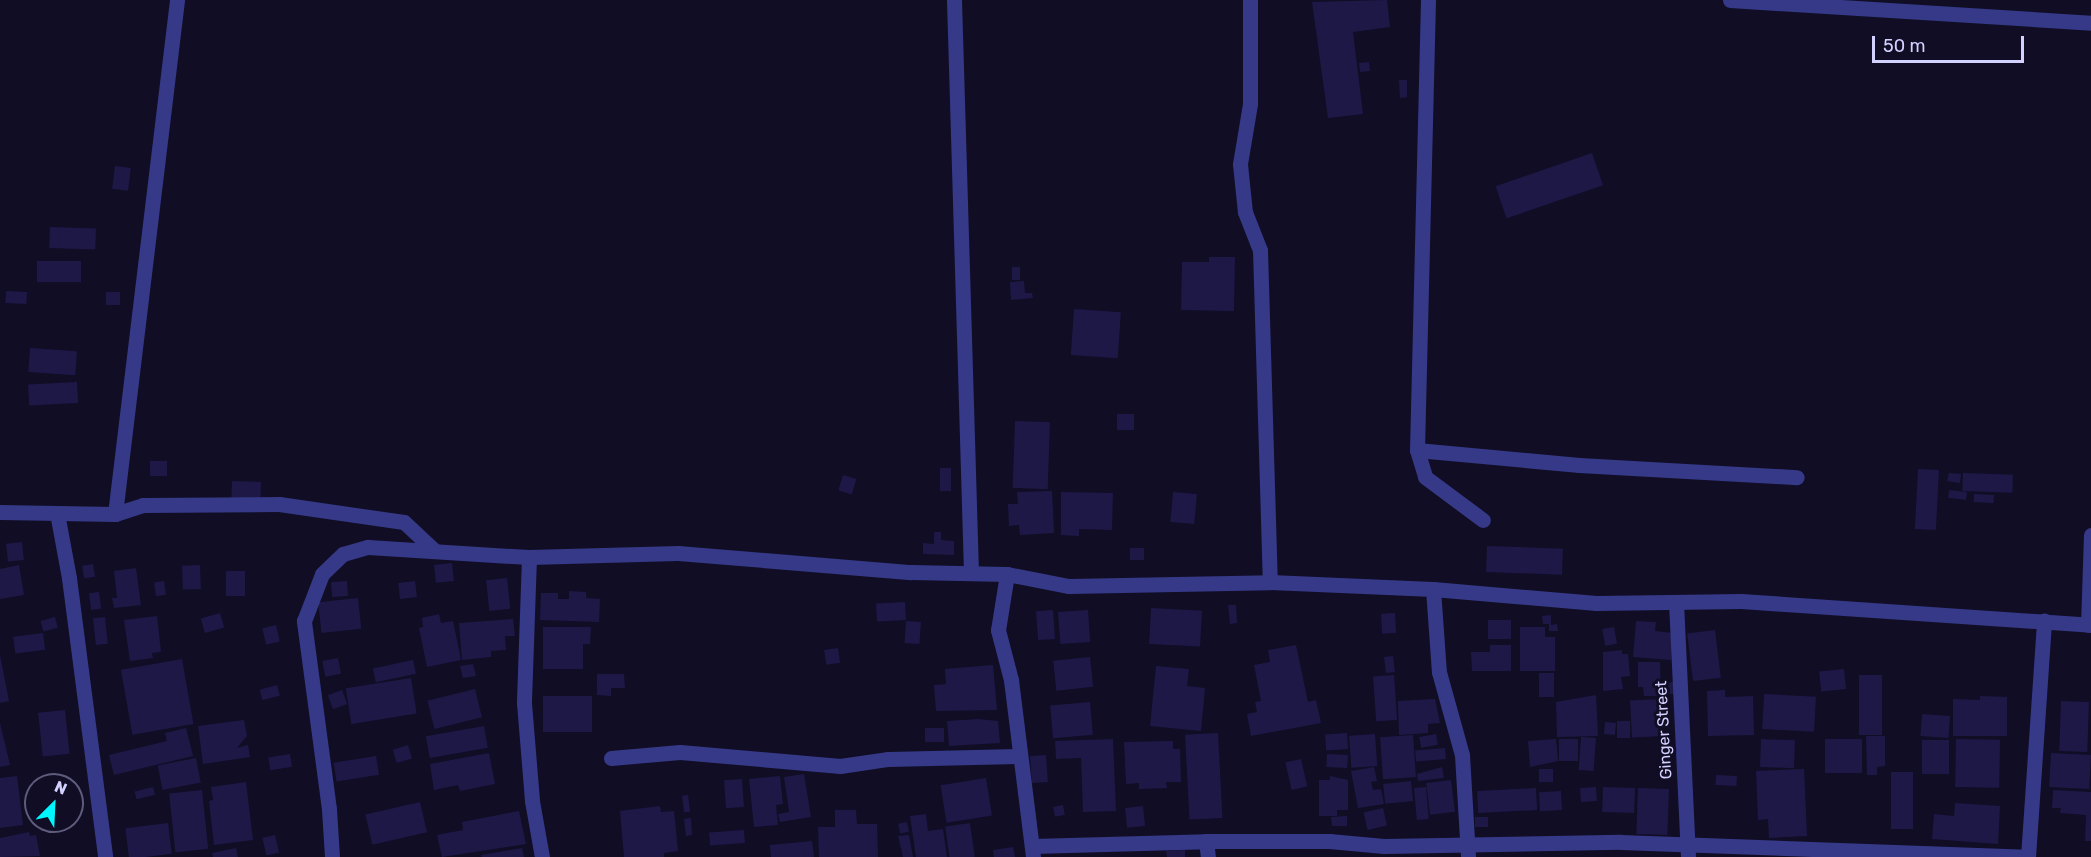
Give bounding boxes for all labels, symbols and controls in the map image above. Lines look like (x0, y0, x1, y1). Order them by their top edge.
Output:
scale bar (1875, 24, 2026, 62)
text: 50 m (1883, 35, 1926, 57)
street label: Ginger Street (1652, 680, 1676, 780)
north arrow (24, 773, 84, 833)
text: N (52, 777, 70, 799)

